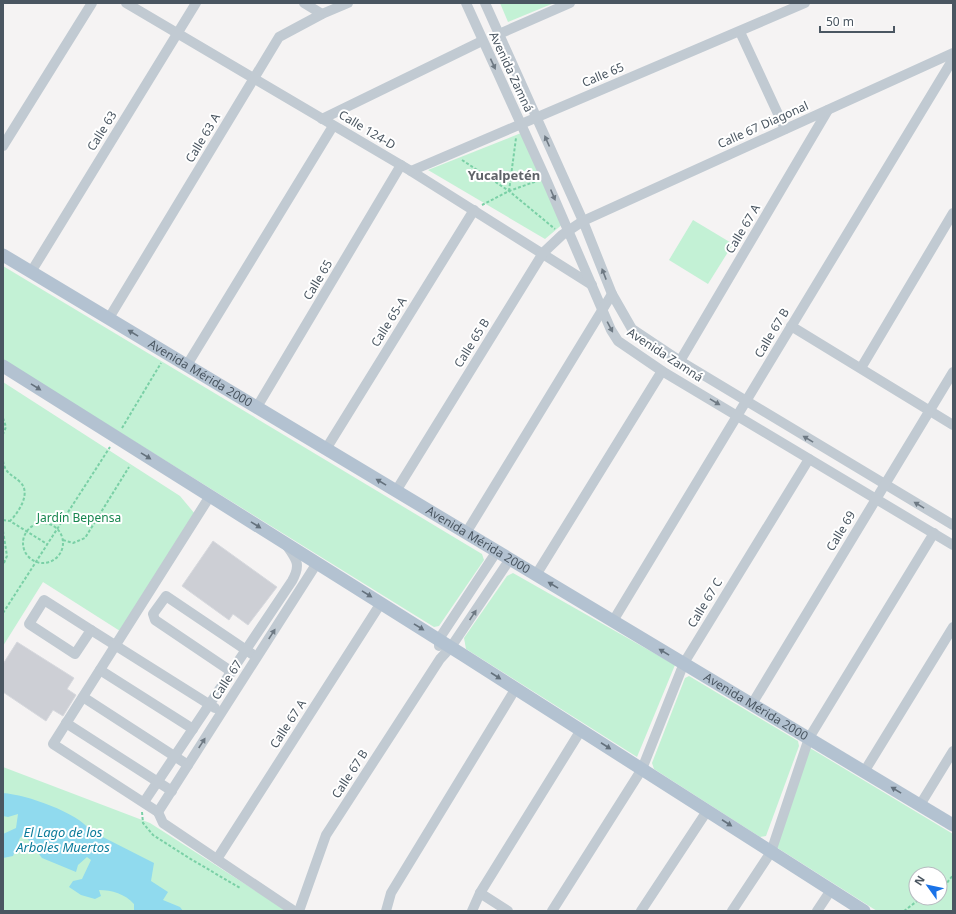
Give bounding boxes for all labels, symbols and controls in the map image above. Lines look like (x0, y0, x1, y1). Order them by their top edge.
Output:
scale bar (820, 8, 894, 34)
text: 50 m (826, 13, 854, 30)
street label: Avenida Zamná (485, 29, 538, 115)
street label: Calle 65 (579, 58, 627, 91)
one-way arrow (490, 59, 496, 70)
street label: Calle 67 Diagonal (715, 97, 811, 152)
street label: Calle 124-D (336, 106, 399, 153)
street label: Calle 63 (83, 107, 121, 154)
street label: Calle 63 A (181, 110, 224, 166)
one-way arrow (544, 136, 550, 147)
district label: Yucalpetén (468, 166, 540, 184)
one-way arrow (550, 190, 556, 201)
street label: Calle 67 A (721, 201, 764, 257)
street label: Calle 65 (299, 256, 336, 303)
one-way arrow (600, 267, 606, 279)
street label: Calle 65-A (367, 293, 411, 350)
street label: Calle 67 B (750, 305, 793, 361)
street label: Calle 65 B (450, 315, 493, 371)
one-way arrow (607, 321, 613, 333)
street label: Avenida Zamná (624, 324, 706, 385)
one-way arrow (128, 329, 138, 337)
street label: Avenida Mérida 2000 (145, 335, 256, 411)
one-way arrow (31, 383, 41, 391)
one-way arrow (709, 398, 721, 405)
one-way arrow (802, 435, 814, 442)
one-way arrow (141, 452, 151, 460)
one-way arrow (375, 478, 387, 485)
street label: Avenida Mérida 2000 (423, 502, 534, 578)
one-way arrow (913, 502, 925, 509)
street label: Calle 69 (822, 507, 859, 554)
park label: Jardín Bepensa (36, 509, 121, 526)
one-way arrow (251, 521, 261, 529)
street label: Calle 67 C (683, 575, 726, 631)
one-way arrow (547, 581, 559, 588)
one-way arrow (361, 590, 372, 598)
one-way arrow (469, 610, 477, 620)
one-way arrow (413, 623, 424, 630)
one-way arrow (268, 629, 276, 639)
one-way arrow (658, 648, 670, 655)
street label: Calle 67 (207, 656, 246, 703)
street label: Avenida Mérida 2000 (701, 668, 812, 744)
one-way arrow (490, 672, 502, 679)
street label: Calle 67 A (265, 696, 310, 751)
one-way arrow (198, 738, 206, 748)
one-way arrow (600, 742, 611, 749)
street label: Calle 67 B (327, 746, 372, 801)
one-way arrow (890, 787, 902, 794)
one-way arrow (721, 820, 733, 827)
water label: El Lago de los Arboles Muertos (15, 823, 110, 856)
north arrow (908, 866, 948, 906)
text: N (910, 872, 928, 888)

